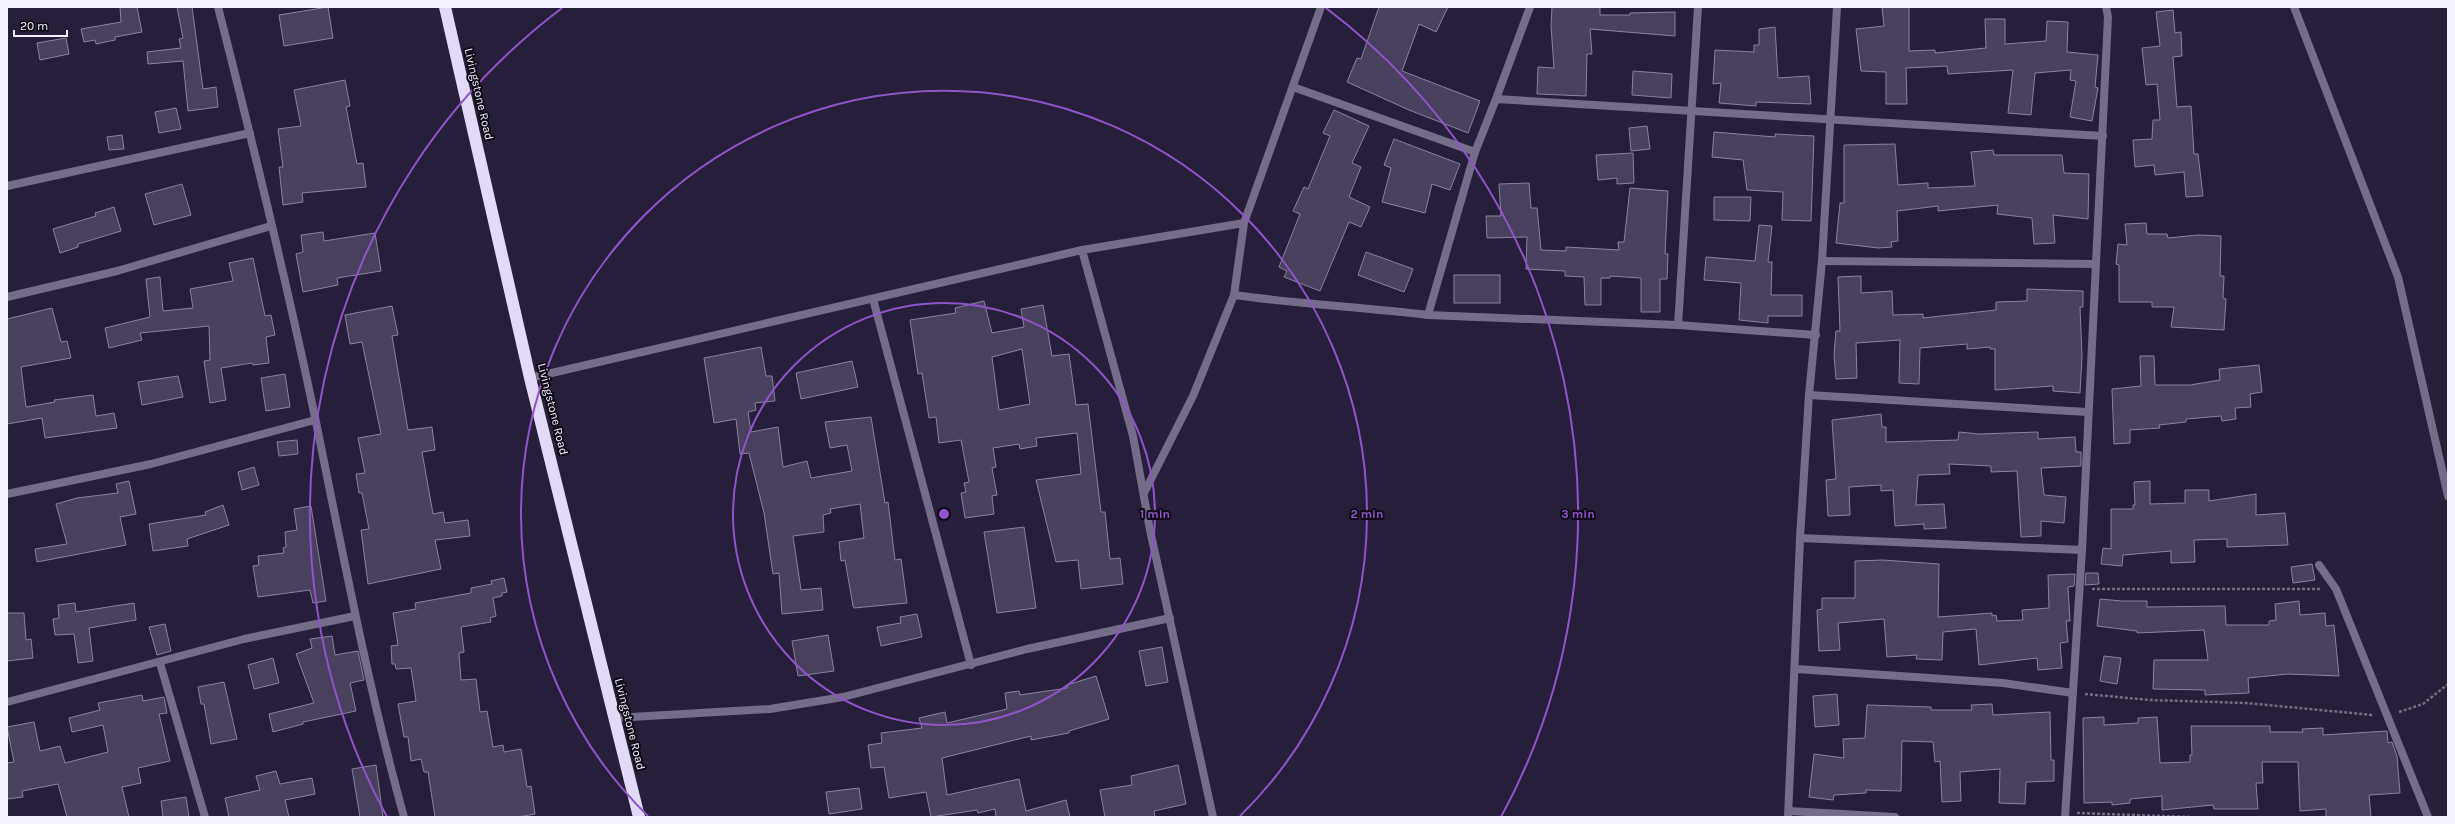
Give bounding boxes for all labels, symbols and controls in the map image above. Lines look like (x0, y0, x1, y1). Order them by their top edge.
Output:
scale bar (14, 12, 67, 38)
text: 20 m (20, 19, 48, 33)
street label: Livingstone Road (462, 47, 496, 141)
street label: Livingstone Road (535, 362, 571, 456)
centre of rings (937, 507, 951, 521)
text: 1 min (1140, 507, 1170, 521)
text: 2 min (1350, 507, 1384, 521)
text: 3 min (1561, 507, 1595, 521)
street label: Livingstone Road (612, 677, 648, 771)

